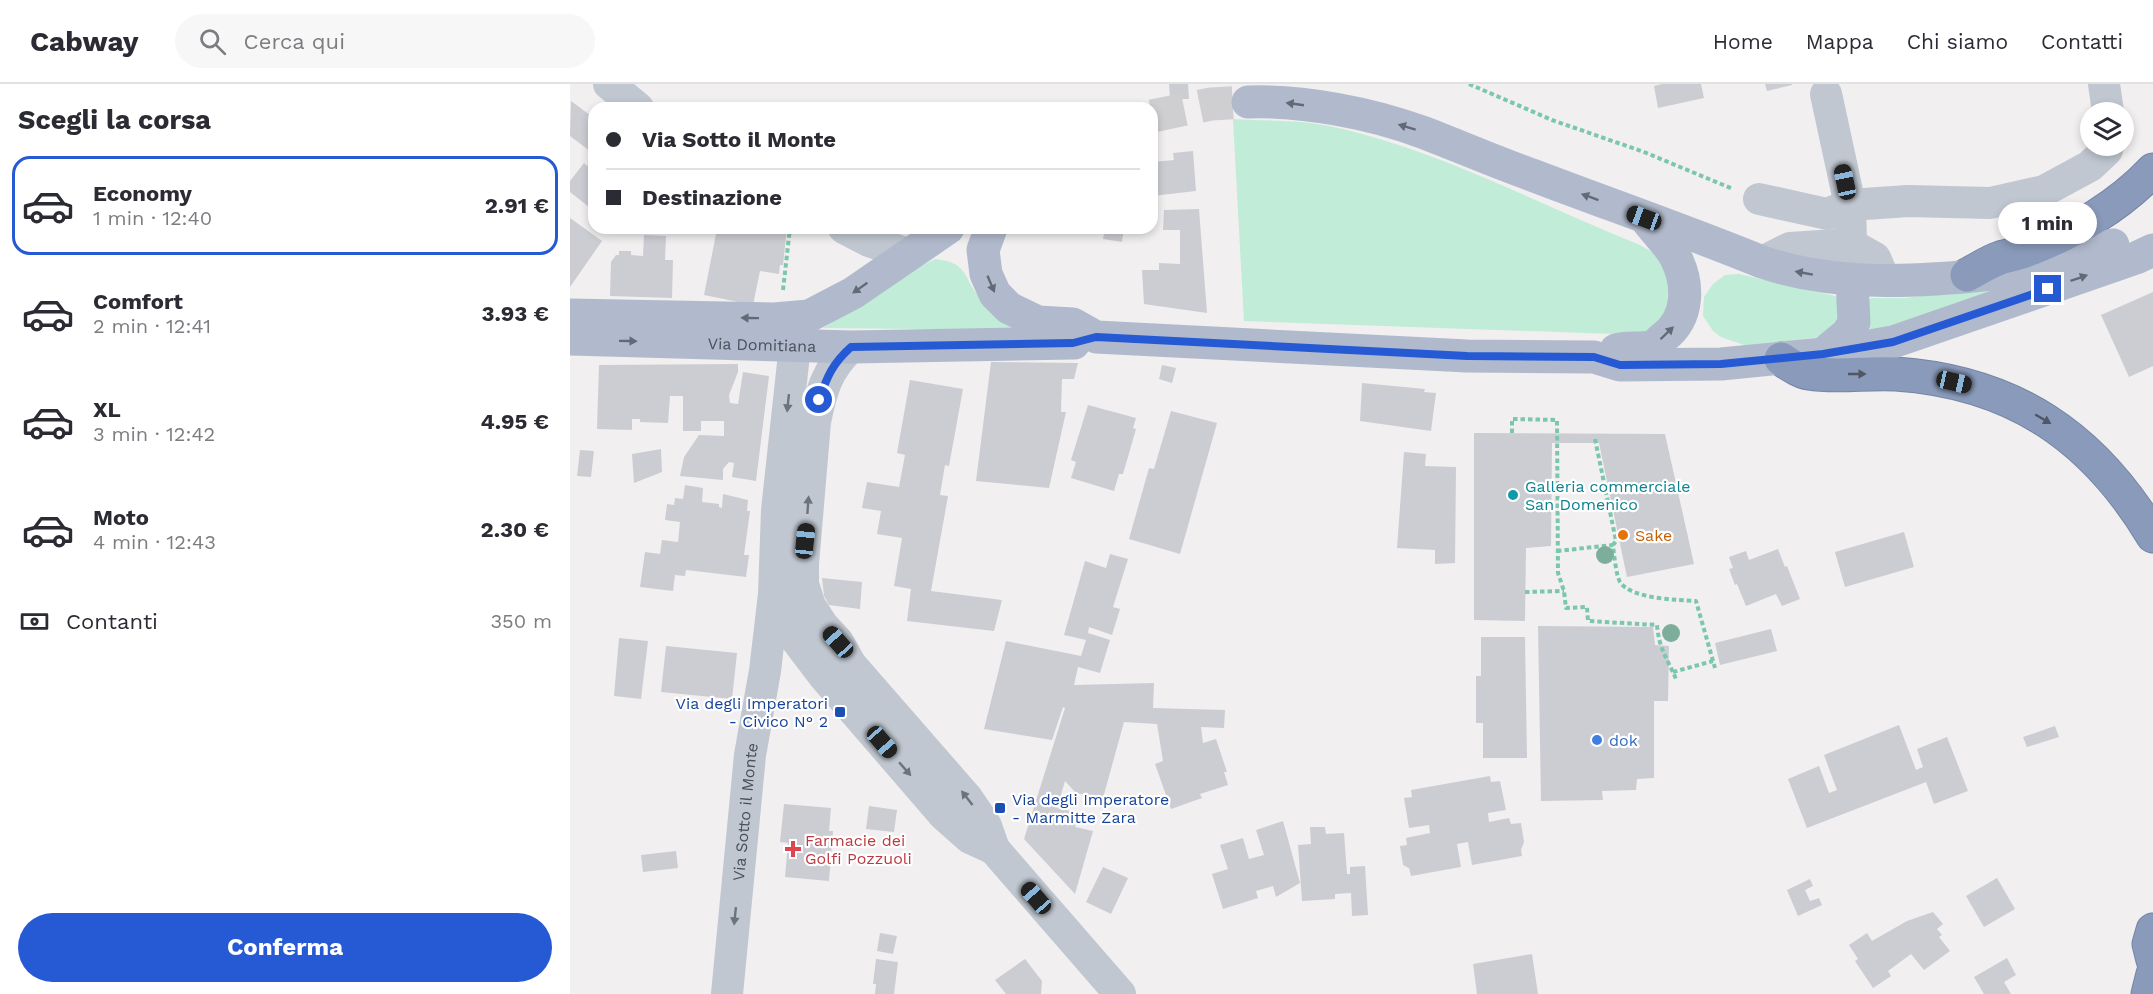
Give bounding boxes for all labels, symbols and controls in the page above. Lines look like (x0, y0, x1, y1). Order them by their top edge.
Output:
search box (175, 14, 595, 68)
text: Cabway (30, 25, 139, 58)
icon: search (196, 25, 229, 58)
text: Cerca qui (244, 29, 345, 54)
text: Home (1713, 29, 1773, 54)
text: Mappa (1806, 29, 1874, 54)
text: Chi siamo (1907, 29, 2008, 54)
text: Contatti (2041, 29, 2123, 54)
one-way arrow (1285, 99, 1304, 108)
map controls (2080, 102, 2134, 156)
button: layers (2080, 102, 2134, 156)
text: Scegli la corsa (18, 104, 211, 136)
one-way arrow (1398, 122, 1416, 132)
text: Via Sotto il Monte (642, 127, 836, 152)
car (1832, 163, 1858, 201)
icon: car (21, 179, 75, 233)
text: Economy (93, 181, 192, 206)
text: Destinazione (642, 185, 782, 210)
one-way arrow (1580, 192, 1598, 202)
text: 2.91 € (485, 193, 549, 218)
callout: 1 min (1998, 202, 2098, 244)
car (1624, 203, 1664, 233)
text: 1 min · 12:40 (93, 206, 212, 230)
text: 1 min (2022, 211, 2073, 235)
one-way arrow (1795, 268, 1814, 277)
one-way arrow (2070, 273, 2088, 282)
one-way arrow (987, 275, 996, 293)
route end (2034, 275, 2061, 302)
one-way arrow (853, 282, 869, 294)
icon: car (21, 287, 75, 341)
text: Comfort (93, 289, 183, 314)
text: 3.93 € (481, 301, 549, 326)
one-way arrow (741, 313, 760, 323)
text: 2 min · 12:41 (93, 314, 211, 338)
one-way arrow (1660, 326, 1674, 340)
street label: Via Domitiana (707, 334, 816, 356)
one-way arrow (619, 336, 638, 346)
one-way arrow (1847, 369, 1866, 379)
car (1934, 369, 1974, 395)
route start (805, 386, 832, 413)
one-way arrow (783, 394, 793, 413)
icon: car (21, 395, 75, 449)
text: XL (93, 397, 121, 422)
text: 4.95 € (481, 409, 549, 434)
one-way arrow (2035, 414, 2051, 425)
text: 3 min · 12:42 (93, 422, 215, 446)
place label: Galleria commerciale San Domenico (1525, 477, 1691, 514)
marker: Galleria commerciale San Domenico (1506, 488, 1520, 502)
one-way arrow (804, 495, 813, 514)
icon: car (21, 503, 75, 557)
text: Moto (93, 505, 149, 530)
text: 2.30 € (481, 517, 549, 542)
car (794, 522, 816, 560)
place label: Sake (1635, 526, 1672, 545)
marker: Sake (1616, 528, 1630, 542)
text: 4 min · 12:43 (93, 530, 216, 554)
icon: cash (18, 605, 51, 638)
text: Contanti (66, 609, 158, 634)
text: 350 m (490, 609, 552, 633)
car (819, 623, 857, 661)
place label: Via degli Imperatori - Civico N° 2 (676, 694, 828, 731)
marker: Via degli Imperatori - Civico N° 2 (833, 705, 847, 719)
car (863, 723, 901, 761)
place label: dok (1609, 731, 1638, 750)
marker: dok (1590, 733, 1604, 747)
street label: Via Sotto il Monte (729, 741, 762, 882)
one-way arrow (898, 761, 911, 776)
one-way arrow (960, 790, 973, 806)
place label: Via degli Imperatore - Marmitte Zara (1012, 790, 1169, 827)
marker: Via degli Imperatore - Marmitte Zara (993, 801, 1007, 815)
place label: Farmacie dei Golfi Pozzuoli (805, 831, 912, 868)
marker: Farmacie dei Golfi Pozzuoli (786, 842, 800, 856)
car (1017, 879, 1055, 917)
one-way arrow (730, 907, 740, 926)
button: Conferma (18, 913, 552, 982)

